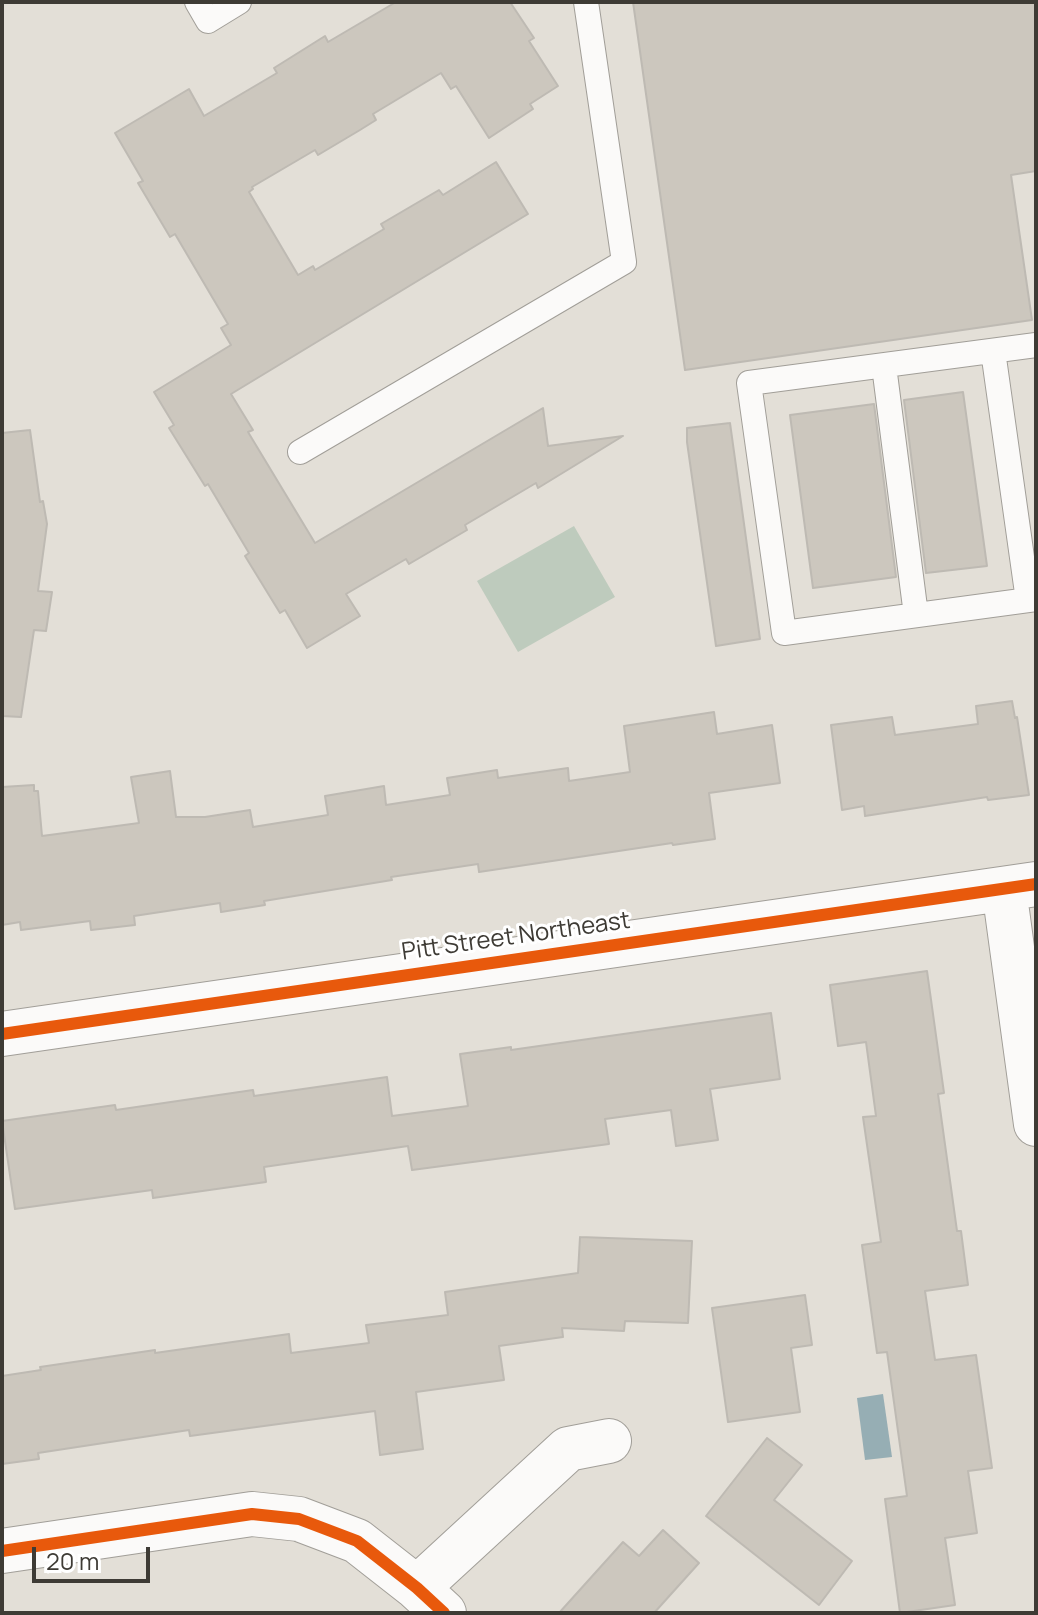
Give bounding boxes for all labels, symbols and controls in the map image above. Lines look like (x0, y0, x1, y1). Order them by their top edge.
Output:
street label: Pitt Street Northeast (400, 907, 632, 967)
scale bar (36, 1531, 154, 1581)
text: 20 m (46, 1544, 99, 1577)

